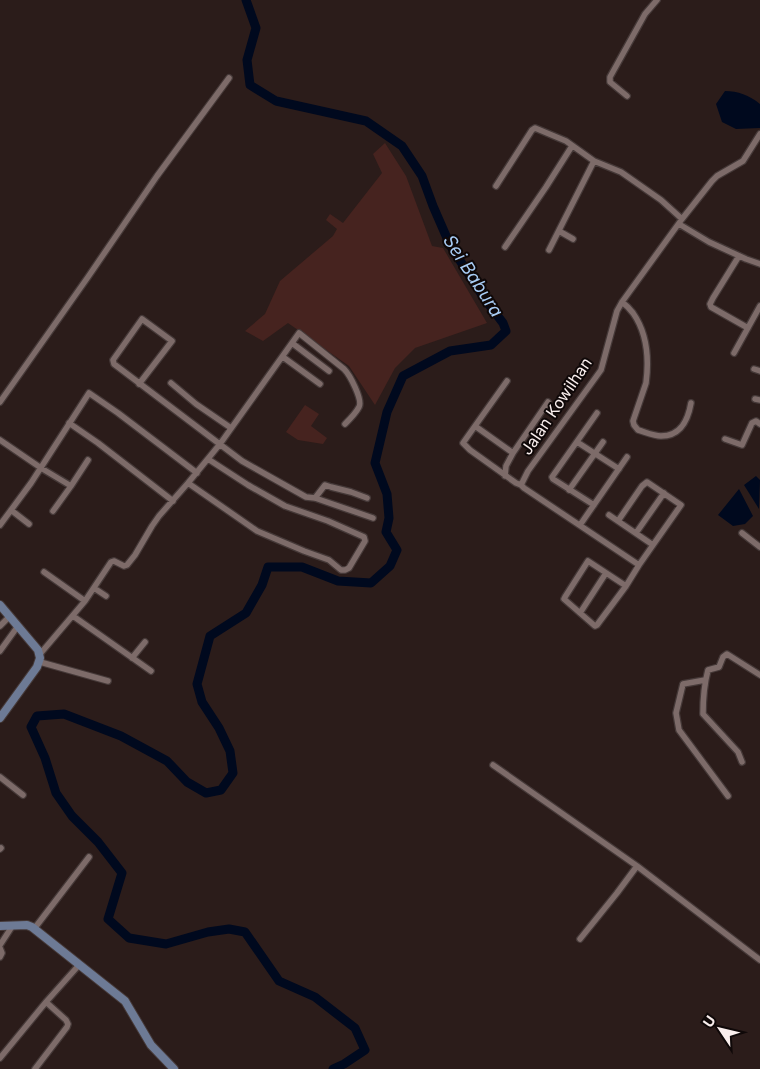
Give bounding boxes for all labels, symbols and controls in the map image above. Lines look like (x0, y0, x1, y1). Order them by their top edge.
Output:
water label: Sei Babura (439, 231, 508, 321)
street label: Jalan Kowilhan (516, 354, 596, 458)
north arrow (695, 1004, 745, 1054)
text: U (699, 1012, 719, 1030)

